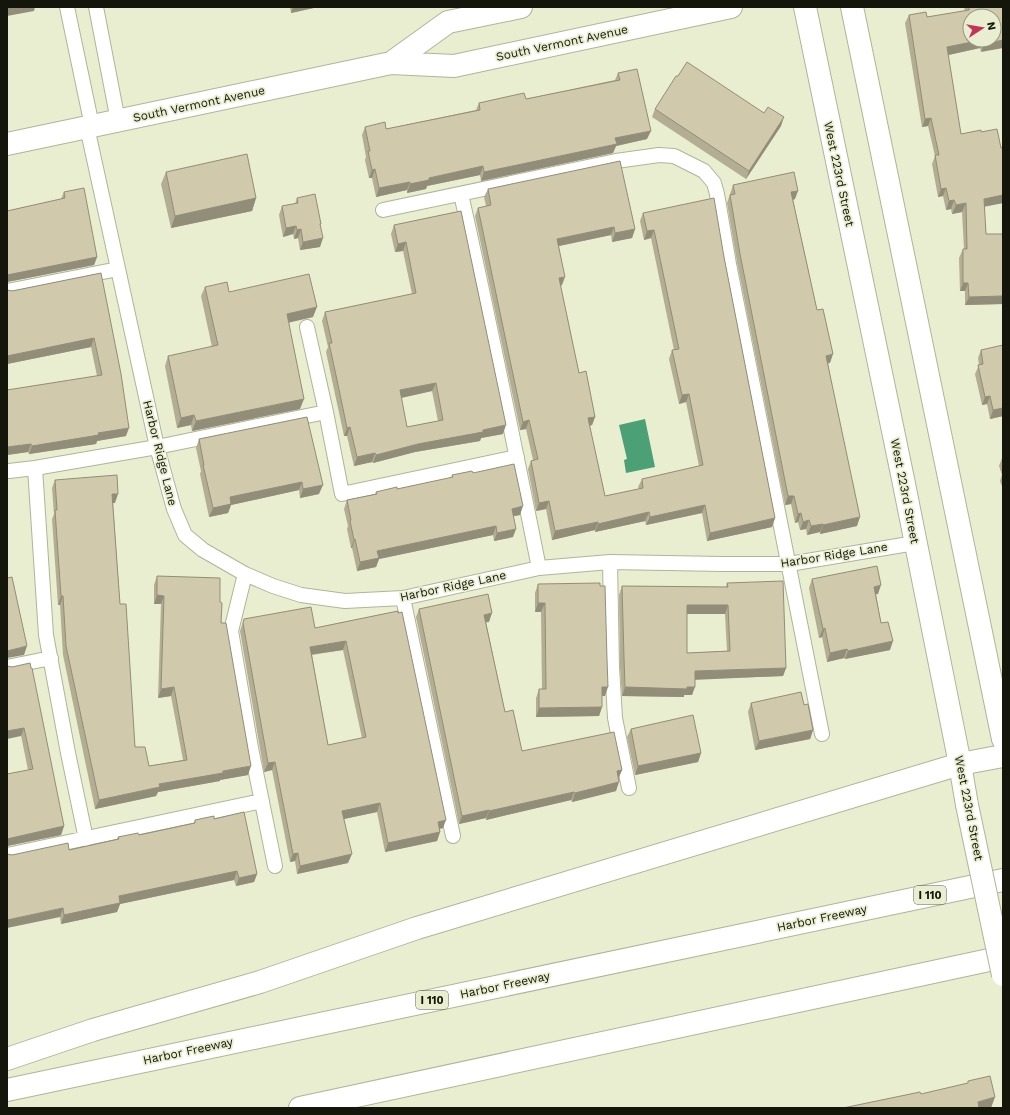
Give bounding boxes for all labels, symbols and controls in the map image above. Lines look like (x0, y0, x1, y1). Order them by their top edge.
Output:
north arrow (962, 8, 1002, 48)
text: N (984, 21, 998, 31)
street label: South Vermont Avenue (495, 22, 629, 64)
street label: South Vermont Avenue (132, 83, 266, 125)
street label: West 223rd Street (821, 120, 857, 228)
street label: Harbor Ridge Lane (140, 399, 180, 507)
street label: West 223rd Street (888, 437, 922, 545)
street label: Harbor Ridge Lane (779, 540, 889, 570)
street label: Harbor Ridge Lane (399, 568, 507, 604)
street label: West 223rd Street (952, 754, 986, 862)
road number: I 110 (914, 886, 946, 904)
street label: Harbor Freeway (776, 901, 869, 934)
street label: Harbor Freeway (459, 968, 552, 1001)
road number: I 110 (416, 991, 448, 1009)
street label: Harbor Freeway (142, 1034, 235, 1067)

